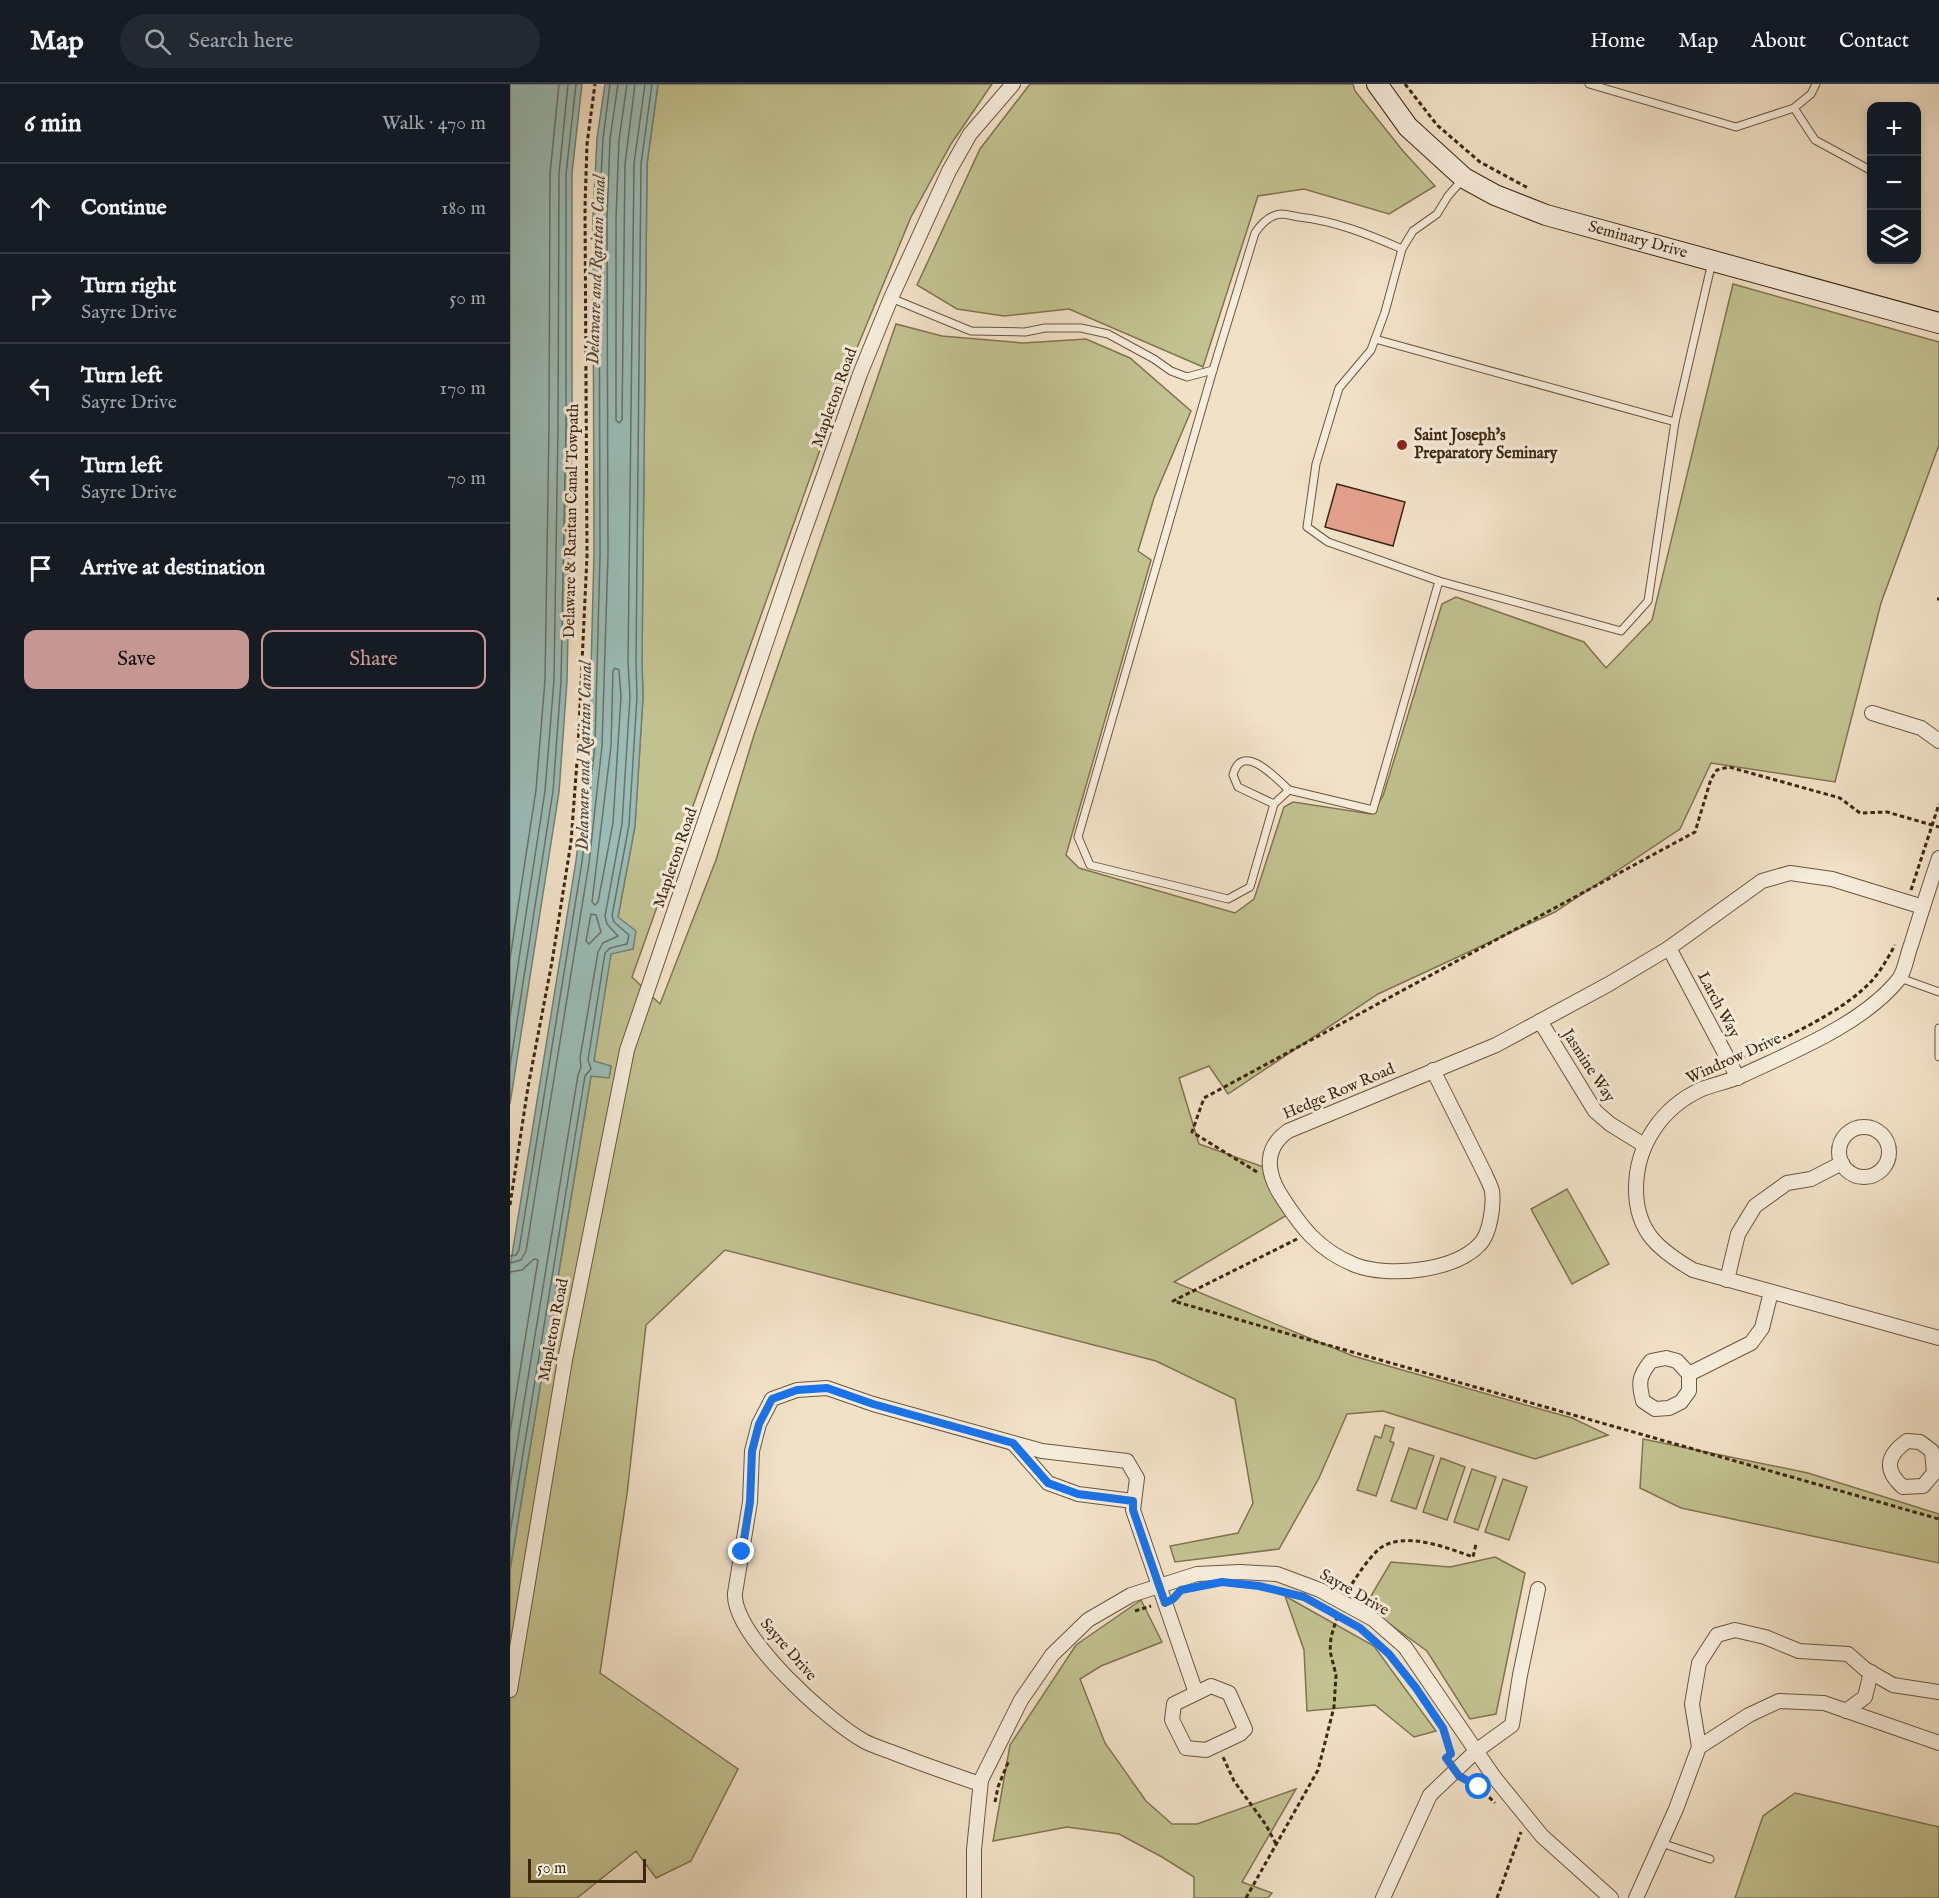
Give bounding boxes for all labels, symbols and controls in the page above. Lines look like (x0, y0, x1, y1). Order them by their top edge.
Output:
search box (120, 14, 540, 68)
text: Map (30, 24, 84, 59)
icon: search (141, 25, 174, 58)
text: Search here (189, 27, 293, 55)
text: Home (1590, 28, 1645, 55)
text: Map (1678, 28, 1718, 55)
text: About (1751, 28, 1806, 55)
text: Contact (1839, 28, 1909, 55)
map controls (1867, 102, 1921, 264)
button: + (1867, 102, 1921, 156)
text: 6 min (24, 107, 82, 140)
text: Walk · 470 m (382, 111, 486, 136)
button: − (1867, 156, 1921, 210)
water label: Delaware and Raritan Canal (582, 173, 612, 365)
icon: ahead (24, 192, 57, 225)
text: Continue (81, 194, 167, 222)
text: 180 m (441, 196, 486, 221)
button: layers (1867, 210, 1921, 264)
street label: Seminary Drive (1586, 217, 1690, 263)
text: Turn right (81, 272, 176, 300)
icon: right (24, 282, 57, 315)
text: 50 m (449, 286, 486, 311)
text: Sayre Drive (81, 300, 177, 325)
street label: Mapleton Road (808, 345, 862, 450)
text: Turn left (81, 362, 163, 390)
icon: left (24, 372, 57, 405)
text: 170 m (440, 376, 486, 401)
text: Sayre Drive (81, 390, 177, 415)
street label: Delaware & Raritan Canal Towpath (560, 403, 584, 639)
place label: Saint Joseph's Preparatory Seminary (1414, 426, 1559, 464)
marker: Saint Joseph's Preparatory Seminary (1395, 438, 1409, 452)
text: Turn left (81, 452, 163, 480)
icon: left (24, 462, 57, 495)
text: 70 m (447, 466, 486, 491)
text: Sayre Drive (81, 480, 177, 505)
icon: arrive (24, 552, 57, 585)
text: Arrive at destination (81, 554, 265, 582)
button: Save (24, 630, 249, 689)
button: Share (261, 630, 486, 689)
water label: Delaware and Raritan Canal (572, 659, 598, 851)
street label: Mapleton Road (650, 805, 703, 911)
street label: Larch Way (1692, 969, 1744, 1042)
street label: Jasmine Way (1556, 1024, 1619, 1107)
street label: Windrow Drive (1683, 1029, 1785, 1089)
street label: Hedge Row Road (1280, 1059, 1398, 1125)
street label: Mapleton Road (534, 1276, 574, 1383)
route end (728, 1538, 754, 1564)
street label: Sayre Drive (1316, 1565, 1392, 1621)
street label: Sayre Drive (755, 1614, 821, 1686)
route start (1465, 1773, 1491, 1799)
scale bar (528, 1856, 646, 1884)
text: 50 m (537, 1859, 566, 1879)

